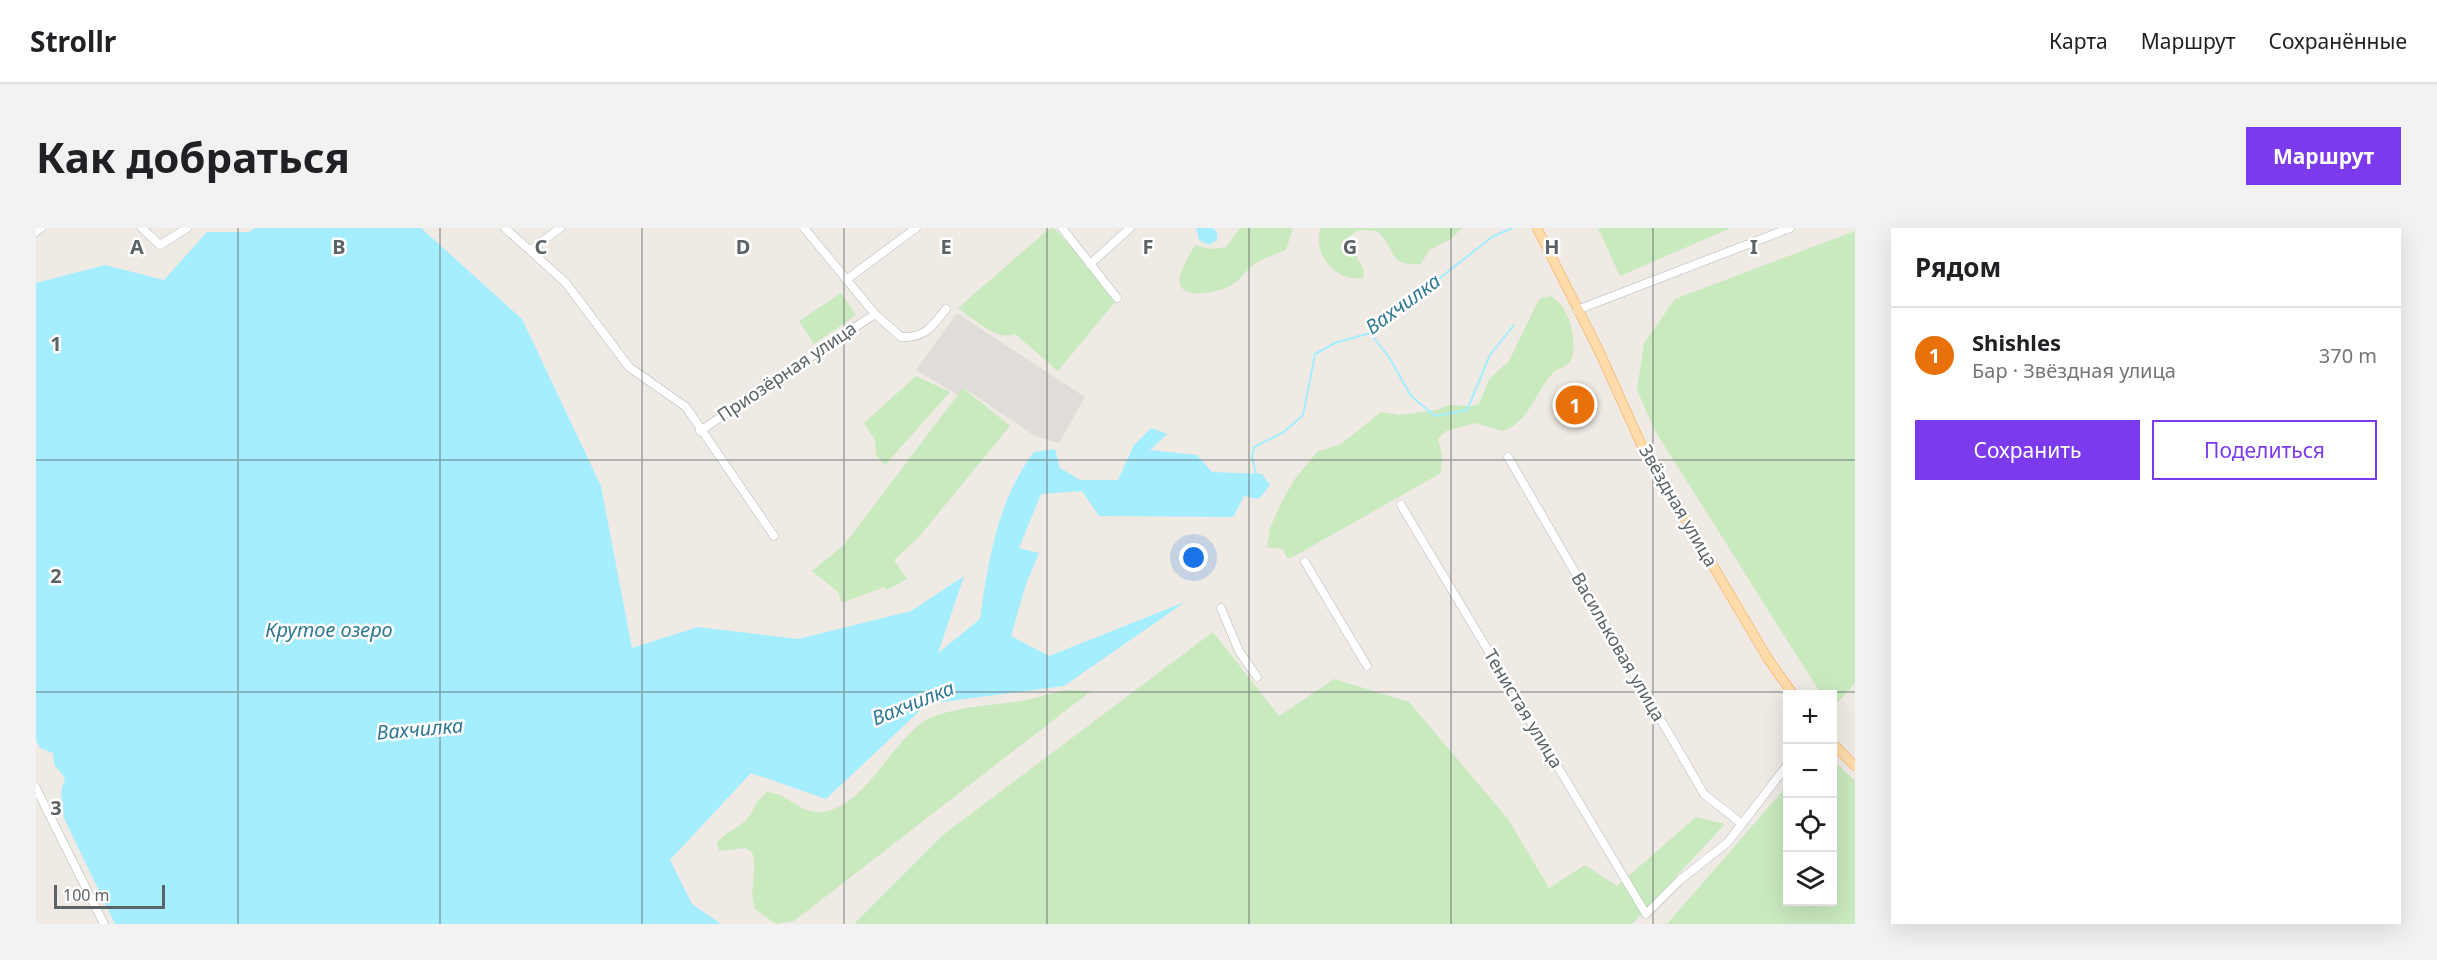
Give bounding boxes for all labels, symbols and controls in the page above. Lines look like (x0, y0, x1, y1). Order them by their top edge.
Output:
text: Strollr (30, 22, 116, 60)
text: Карта (2049, 27, 2108, 55)
text: Маршрут (2141, 27, 2236, 55)
text: Сохранённые (2269, 27, 2407, 55)
button: Маршрут (2246, 127, 2401, 185)
text: Как добраться (36, 128, 350, 185)
text: A (130, 233, 144, 260)
text: B (332, 233, 346, 260)
text: C (535, 233, 548, 260)
text: D (736, 233, 750, 260)
text: E (940, 233, 952, 260)
text: F (1143, 233, 1153, 260)
text: G (1343, 233, 1357, 260)
text: H (1544, 233, 1560, 260)
text: I (1750, 233, 1758, 260)
text: Рядом (1915, 249, 2001, 285)
water label: Вахчилка (1360, 267, 1446, 340)
street label: Приозёрная улица (712, 316, 861, 427)
text: Shishles (1972, 327, 2061, 357)
text: 1 (50, 330, 62, 357)
text: 1 (1929, 342, 1940, 369)
text: 370 m (2319, 342, 2377, 369)
text: Бар · Звёздная улица (1972, 357, 2176, 384)
pin: 1 (1556, 382, 1594, 428)
button: Сохранить (1915, 420, 2140, 480)
button: Поделиться (2152, 420, 2377, 480)
street label: Звёздная улица (1634, 440, 1724, 571)
your location (1179, 543, 1208, 572)
text: 2 (50, 562, 62, 589)
street label: Васильковая улица (1566, 568, 1671, 725)
water label: Крутое озеро (265, 616, 393, 643)
street label: Тенистая улица (1479, 645, 1569, 772)
water label: Вахчилка (868, 674, 958, 731)
map controls (1783, 690, 1837, 906)
button: + (1783, 690, 1837, 744)
water label: Вахчилка (376, 711, 464, 746)
button: − (1783, 744, 1837, 798)
text: 3 (50, 794, 62, 821)
button: locate (1783, 798, 1837, 852)
button: layers (1783, 852, 1837, 906)
scale bar (54, 882, 165, 910)
text: 100 m (63, 884, 110, 906)

